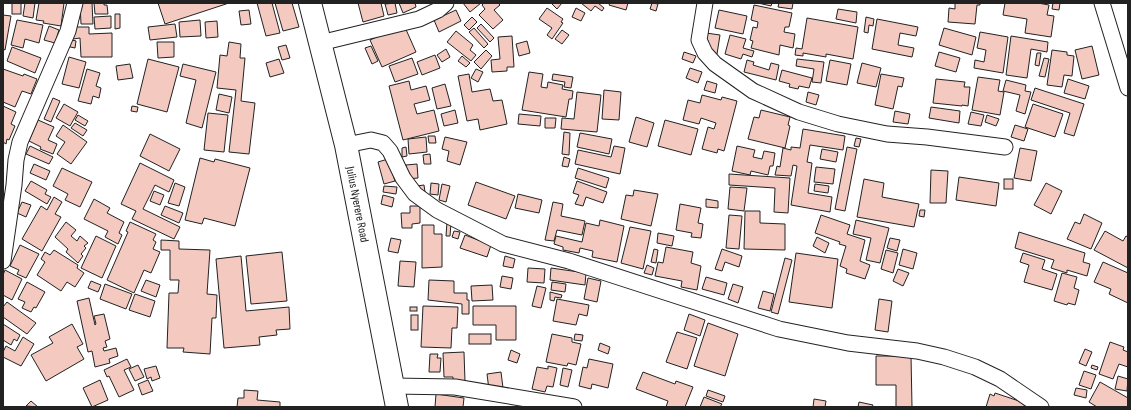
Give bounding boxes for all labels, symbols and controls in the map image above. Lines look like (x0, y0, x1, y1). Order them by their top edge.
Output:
street label: Julius Nyerere Road (343, 164, 372, 244)

